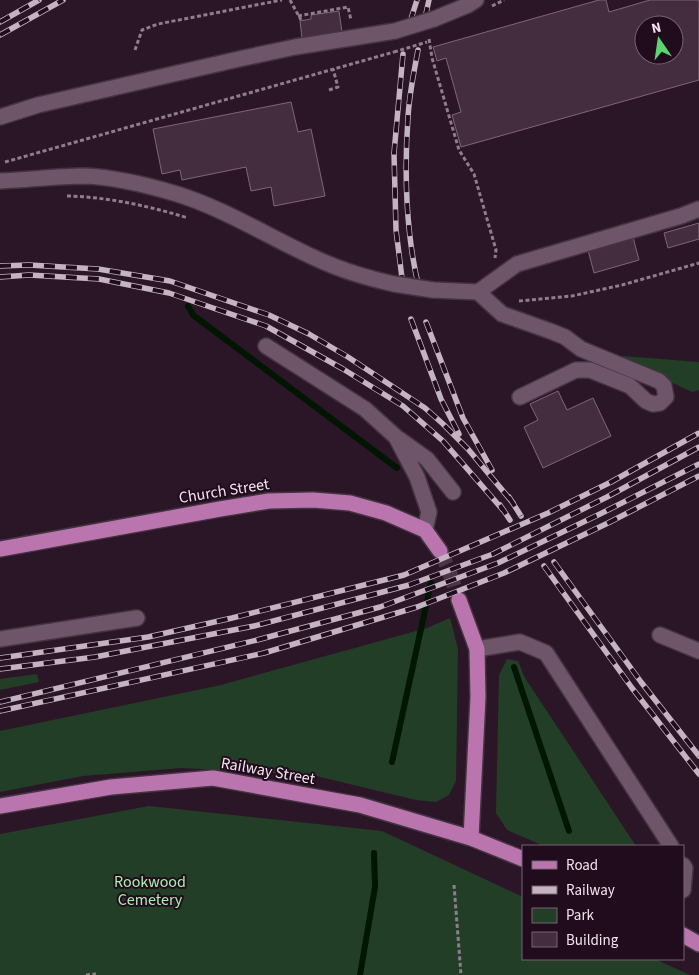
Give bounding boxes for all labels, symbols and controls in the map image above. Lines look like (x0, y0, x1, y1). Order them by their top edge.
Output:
north arrow (634, 15, 684, 65)
text: N (650, 18, 663, 39)
street label: Church Street (177, 473, 271, 509)
street label: Railway Street (219, 752, 317, 790)
legend (522, 845, 684, 960)
text: Road (566, 855, 598, 876)
park label: Rookwood Cemetery (114, 871, 186, 911)
text: Railway (566, 880, 615, 901)
text: Park (566, 905, 595, 926)
text: Building (566, 930, 619, 951)

